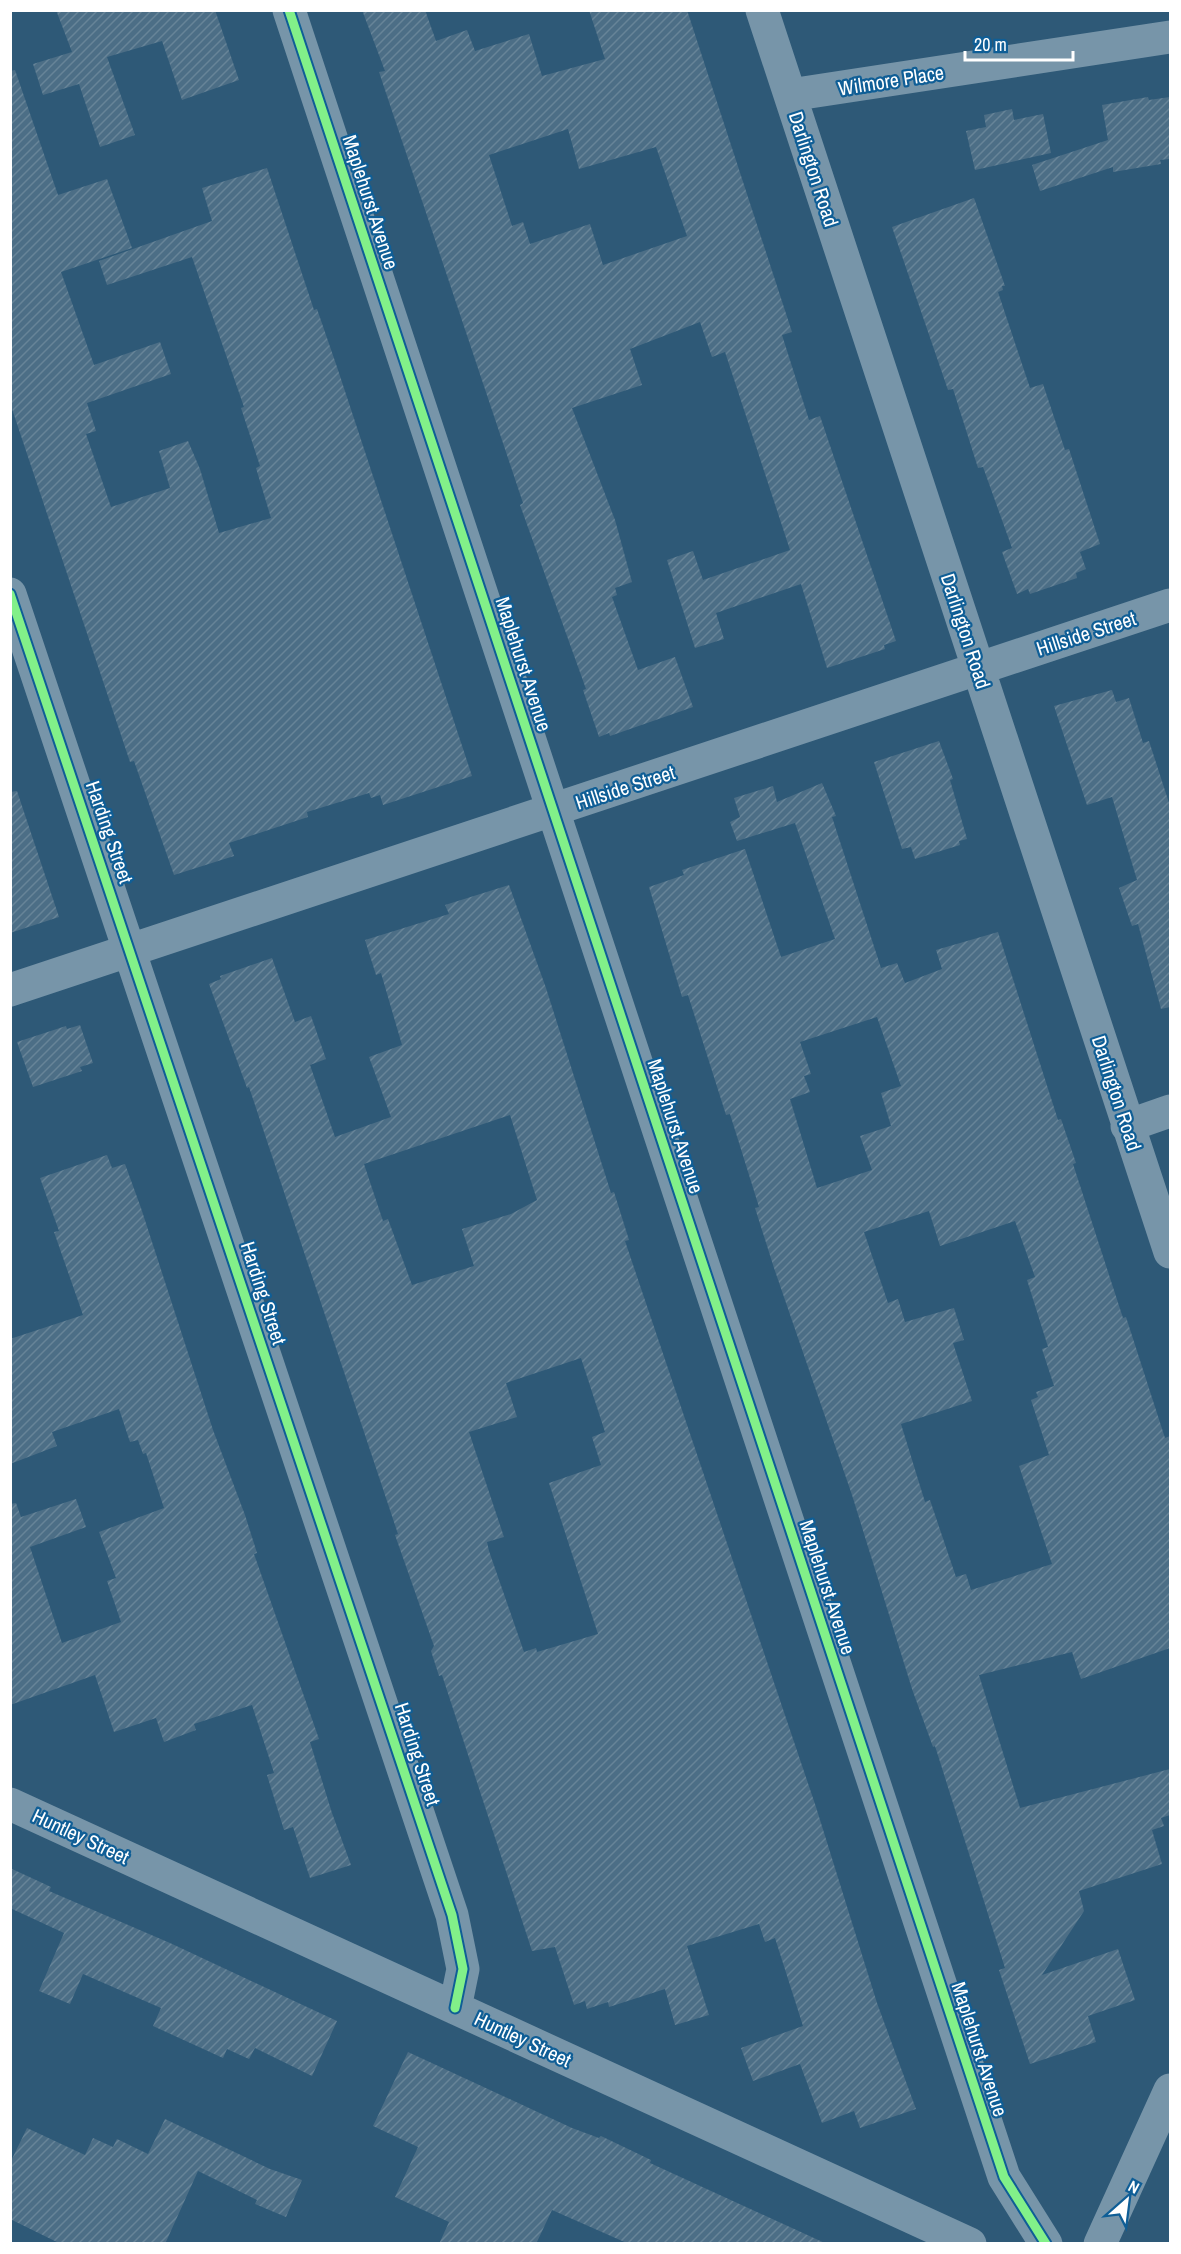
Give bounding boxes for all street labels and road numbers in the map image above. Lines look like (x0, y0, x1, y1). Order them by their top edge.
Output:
street label: Wilmore Place (836, 58, 946, 102)
street label: Darlington Road (783, 108, 845, 230)
street label: Maplehurst Avenue (337, 131, 405, 273)
street label: Darlington Road (935, 570, 997, 692)
street label: Maplehurst Avenue (490, 593, 558, 735)
street label: Hillside Street (1033, 604, 1140, 662)
street label: Hillside Street (572, 758, 679, 816)
street label: Harding Street (80, 777, 140, 887)
street label: Darlington Road (1086, 1032, 1148, 1154)
street label: Maplehurst Avenue (642, 1055, 710, 1197)
street label: Harding Street (235, 1238, 293, 1348)
street label: Maplehurst Avenue (794, 1516, 862, 1658)
street label: Harding Street (389, 1699, 447, 1809)
street label: Huntley Street (28, 1802, 134, 1870)
street label: Maplehurst Avenue (946, 1978, 1014, 2120)
street label: Huntley Street (470, 2005, 576, 2073)

